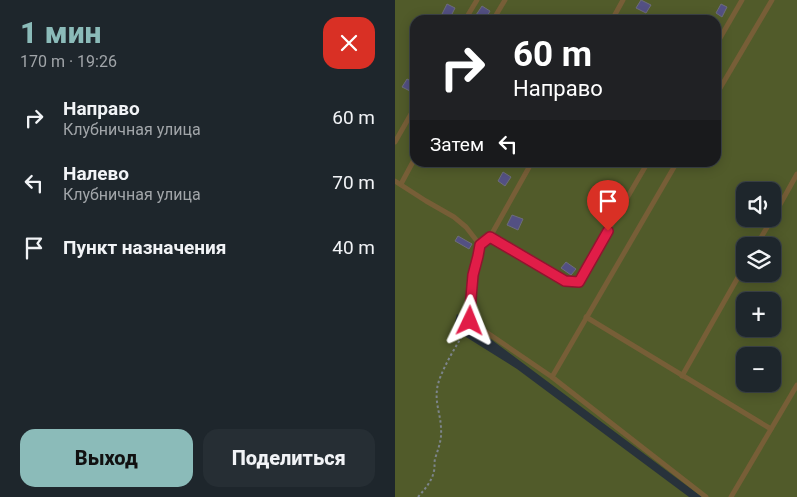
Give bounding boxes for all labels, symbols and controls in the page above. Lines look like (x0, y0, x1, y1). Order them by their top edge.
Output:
text: 1 мин (20, 15, 101, 50)
button: close (323, 17, 375, 69)
text: 60 m (513, 34, 592, 75)
icon: right (430, 35, 495, 100)
text: 170 m · 19:26 (20, 52, 117, 71)
text: Направо (513, 76, 603, 101)
text: Направо (63, 97, 140, 120)
icon: right (20, 104, 48, 132)
text: 60 m (332, 106, 375, 129)
text: Клубничная улица (63, 120, 201, 139)
icon: left (494, 130, 522, 158)
text: Затем (430, 133, 484, 156)
text: Налево (63, 162, 129, 185)
icon: left (20, 169, 48, 197)
text: 70 m (332, 171, 375, 194)
pin (587, 180, 629, 231)
map controls (736, 182, 781, 392)
button: sound (736, 182, 781, 227)
text: Клубничная улица (63, 185, 201, 204)
icon: arrive (594, 187, 622, 215)
icon: arrive (20, 234, 48, 262)
text: Пункт назначения (63, 236, 226, 259)
text: 40 m (332, 236, 375, 259)
button: layers (736, 237, 781, 282)
button: + (736, 292, 781, 337)
position arrow (443, 294, 495, 346)
button: − (736, 347, 781, 392)
button: Выход (20, 429, 193, 487)
button: Поделиться (203, 429, 375, 487)

